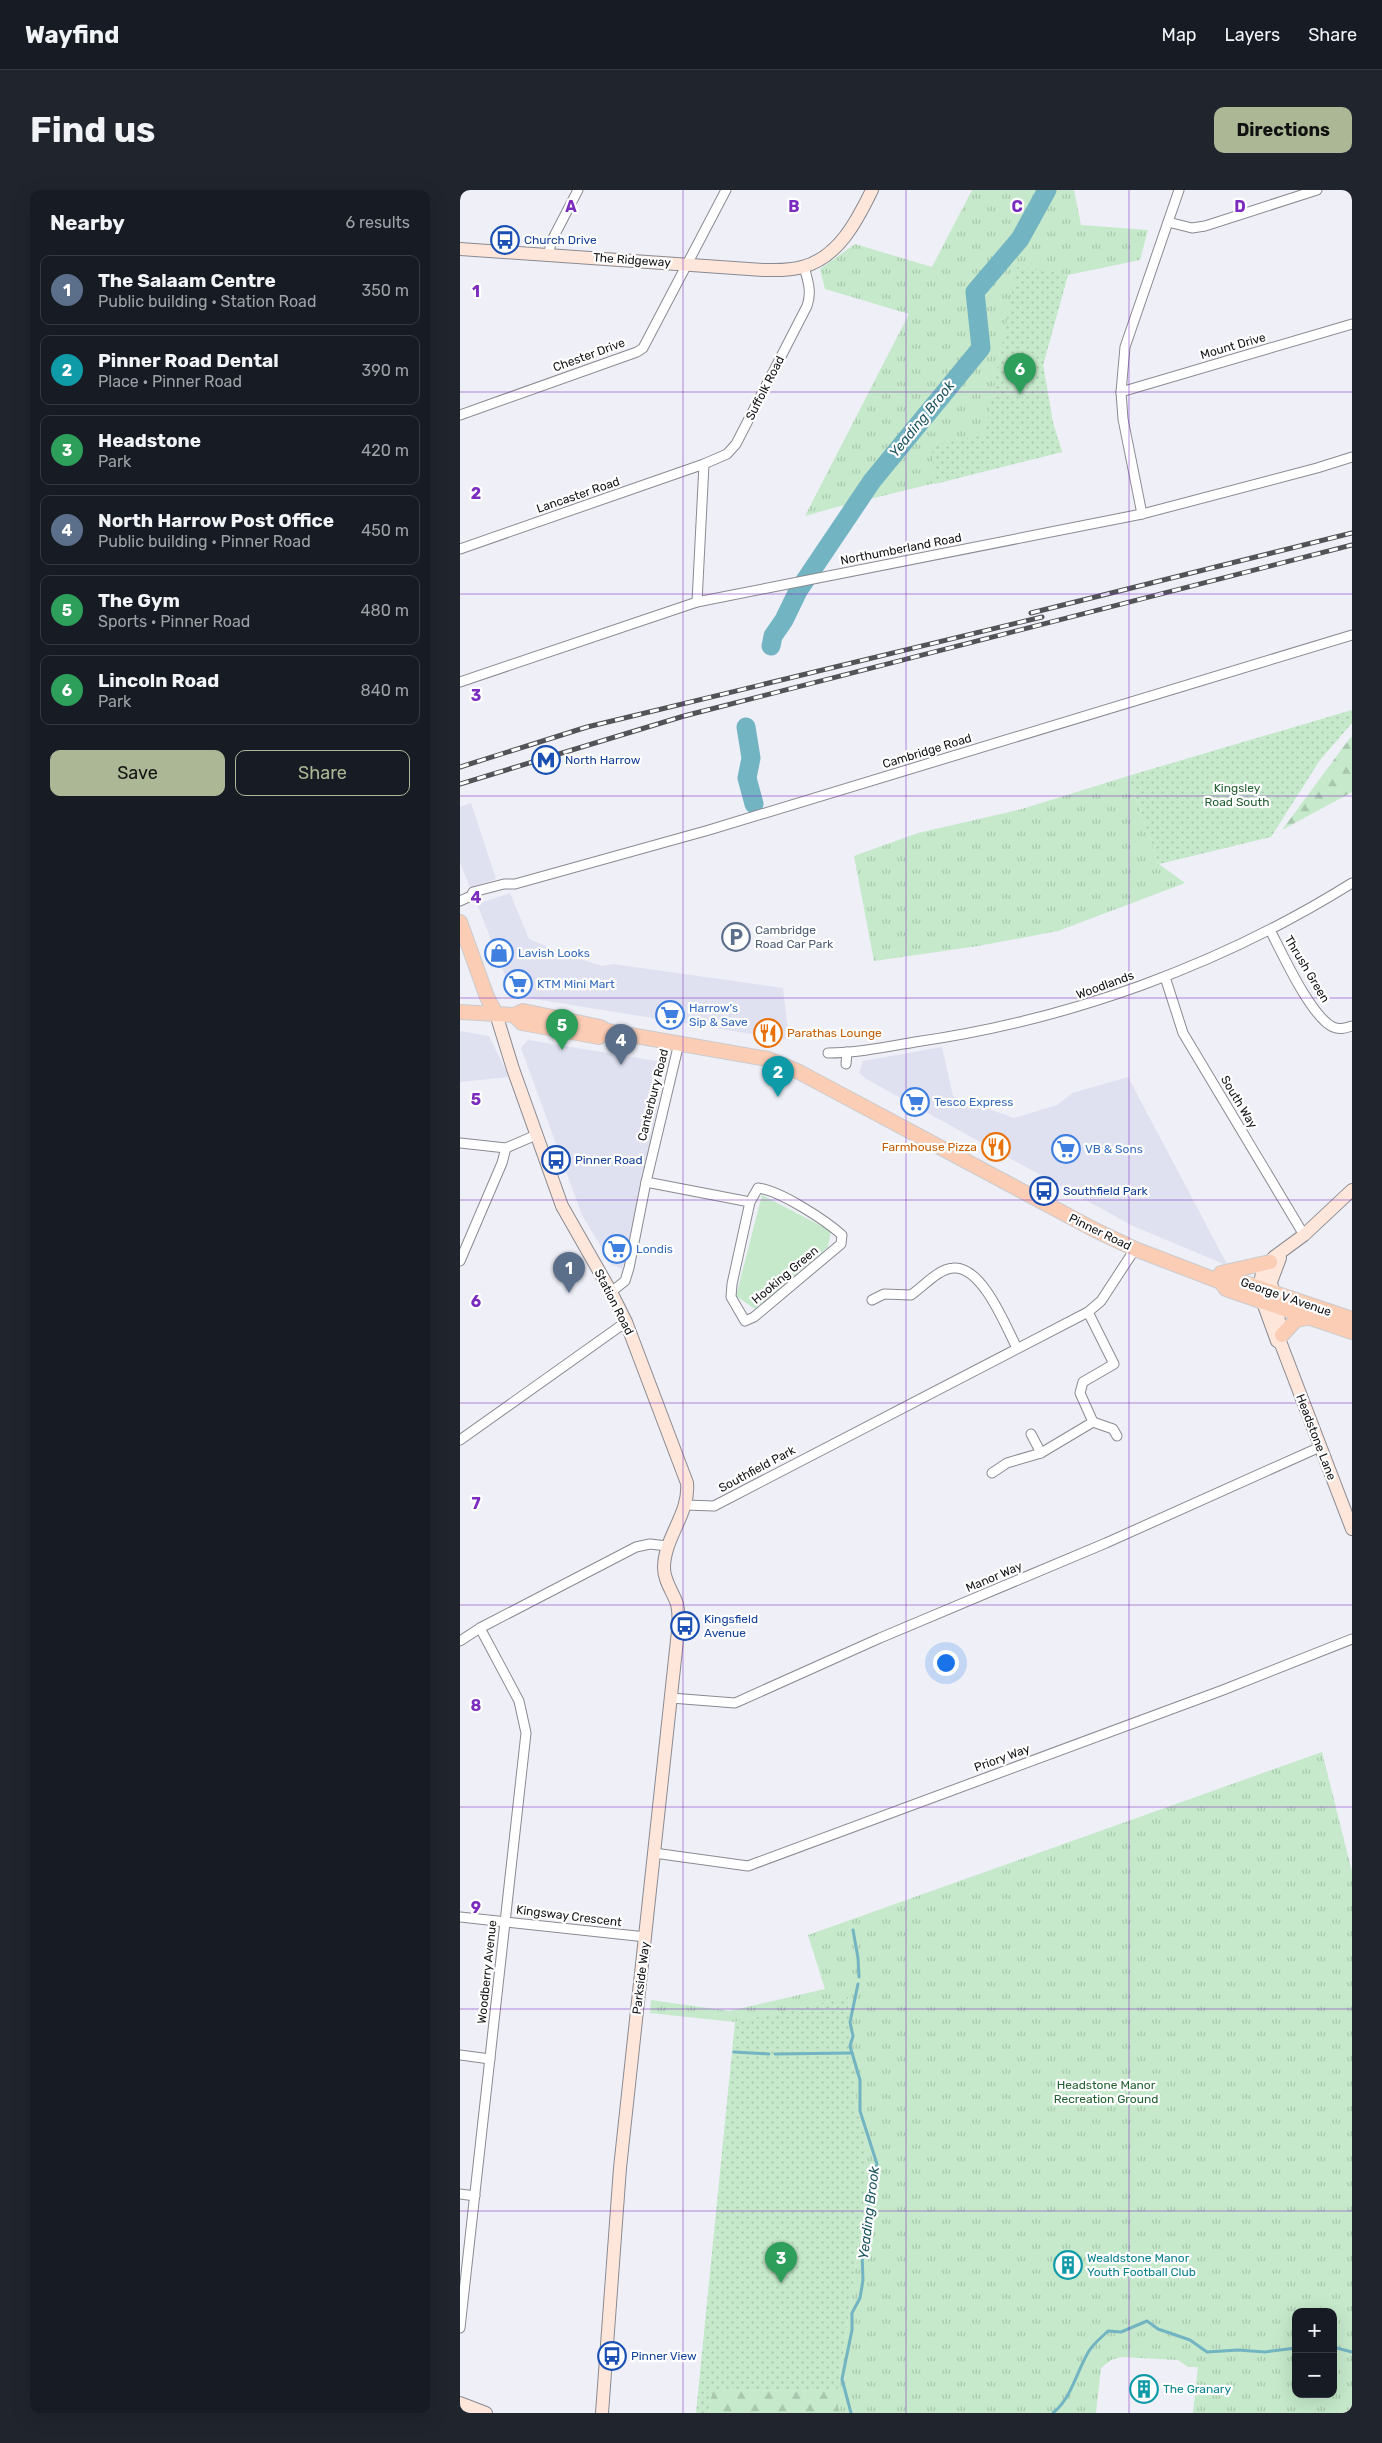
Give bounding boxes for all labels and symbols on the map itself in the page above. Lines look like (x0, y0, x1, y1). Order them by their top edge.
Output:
text: A (565, 197, 577, 216)
text: B (788, 197, 800, 216)
text: C (1011, 197, 1023, 216)
text: D (1234, 197, 1246, 216)
bus stop icon: Church Drive (490, 225, 520, 255)
place label: Church Drive (524, 233, 597, 247)
street label: The Ridgeway (593, 250, 672, 270)
text: 1 (472, 282, 480, 301)
street label: Mount Drive (1199, 330, 1268, 362)
street label: Chester Drive (551, 335, 627, 375)
pin: 6 (1004, 353, 1036, 394)
street label: Suffolk Road (743, 354, 787, 422)
water label: Yeading Brook (886, 377, 959, 461)
street label: Lancaster Road (535, 474, 621, 516)
text: 2 (471, 484, 481, 503)
street label: Northumberland Road (839, 530, 963, 568)
text: 3 (471, 686, 481, 705)
street label: Cambridge Road (881, 731, 973, 771)
metro station icon: North Harrow (531, 745, 561, 775)
place label: North Harrow (565, 753, 641, 767)
park label: Kingsley Road South (1205, 781, 1269, 809)
text: 4 (471, 888, 482, 907)
parking icon: Cambridge Road Car Park (721, 922, 751, 952)
place label: Cambridge Road Car Park (755, 923, 834, 951)
street label: Thrush Green (1282, 933, 1332, 1005)
shop icon: Lavish Looks (484, 938, 514, 968)
place label: Lavish Looks (518, 946, 590, 960)
street label: Woodlands (1074, 968, 1136, 1002)
supermarket icon: KTM Mini Mart (503, 969, 533, 999)
place label: KTM Mini Mart (537, 977, 615, 991)
supermarket icon: Harrow's Sip & Save (655, 1000, 685, 1030)
place label: Harrow's Sip & Save (689, 1001, 748, 1029)
pin: 5 (546, 1009, 578, 1050)
restaurant icon: Parathas Lounge (753, 1018, 783, 1048)
pin: 4 (605, 1024, 637, 1065)
place label: Parathas Lounge (787, 1026, 882, 1040)
street label: Canterbury Road (635, 1048, 671, 1142)
pin: 2 (762, 1056, 794, 1097)
street label: South Way (1218, 1073, 1260, 1131)
supermarket icon: Tesco Express (900, 1087, 930, 1117)
text: 5 (471, 1090, 481, 1109)
place label: Tesco Express (934, 1095, 1013, 1109)
restaurant icon: Farmhouse Pizza (981, 1132, 1011, 1162)
supermarket icon: VB & Sons (1051, 1134, 1081, 1164)
place label: Farmhouse Pizza (882, 1140, 977, 1154)
place label: VB & Sons (1085, 1142, 1143, 1156)
bus stop icon: Pinner Road (541, 1145, 571, 1175)
place label: Pinner Road (575, 1153, 643, 1167)
bus stop icon: Southfield Park (1029, 1176, 1059, 1206)
place label: Southfield Park (1063, 1184, 1149, 1198)
street label: Pinner Road (1067, 1211, 1133, 1253)
supermarket icon: Londis (602, 1234, 632, 1264)
place label: Londis (636, 1242, 673, 1256)
street label: Hooking Green (749, 1243, 821, 1307)
pin: 1 (553, 1252, 585, 1293)
street label: Station Road (591, 1267, 637, 1337)
street label: George V Avenue (1239, 1275, 1333, 1319)
text: 6 (471, 1292, 481, 1311)
street label: Headstone Lane (1293, 1392, 1339, 1482)
street label: Southfield Park (716, 1443, 798, 1495)
text: 7 (471, 1494, 481, 1513)
street label: Manor Way (964, 1559, 1025, 1595)
bus stop icon: Kingsfield Avenue (670, 1611, 700, 1641)
place label: Kingsfield Avenue (704, 1612, 758, 1640)
your location (933, 1650, 959, 1676)
text: 8 (471, 1696, 482, 1715)
street label: Priory Way (972, 1741, 1032, 1775)
text: 9 (471, 1898, 481, 1917)
street label: Kingsway Crescent (515, 1903, 623, 1929)
street label: Woodberry Avenue (475, 1919, 499, 2025)
street label: Parkside Way (630, 1941, 652, 2015)
park label: Headstone Manor Recreation Ground (1054, 2078, 1158, 2106)
water label: Yeading Brook (855, 2165, 883, 2261)
pin: 3 (765, 2242, 797, 2283)
building icon: Wealdstone Manor Youth Football Club (1053, 2250, 1083, 2280)
place label: Wealdstone Manor Youth Football Club (1087, 2251, 1196, 2279)
bus stop icon: Pinner View (597, 2341, 627, 2371)
place label: Pinner View (631, 2349, 697, 2363)
building icon: The Granary (1129, 2374, 1159, 2404)
place label: The Granary (1163, 2382, 1231, 2396)

